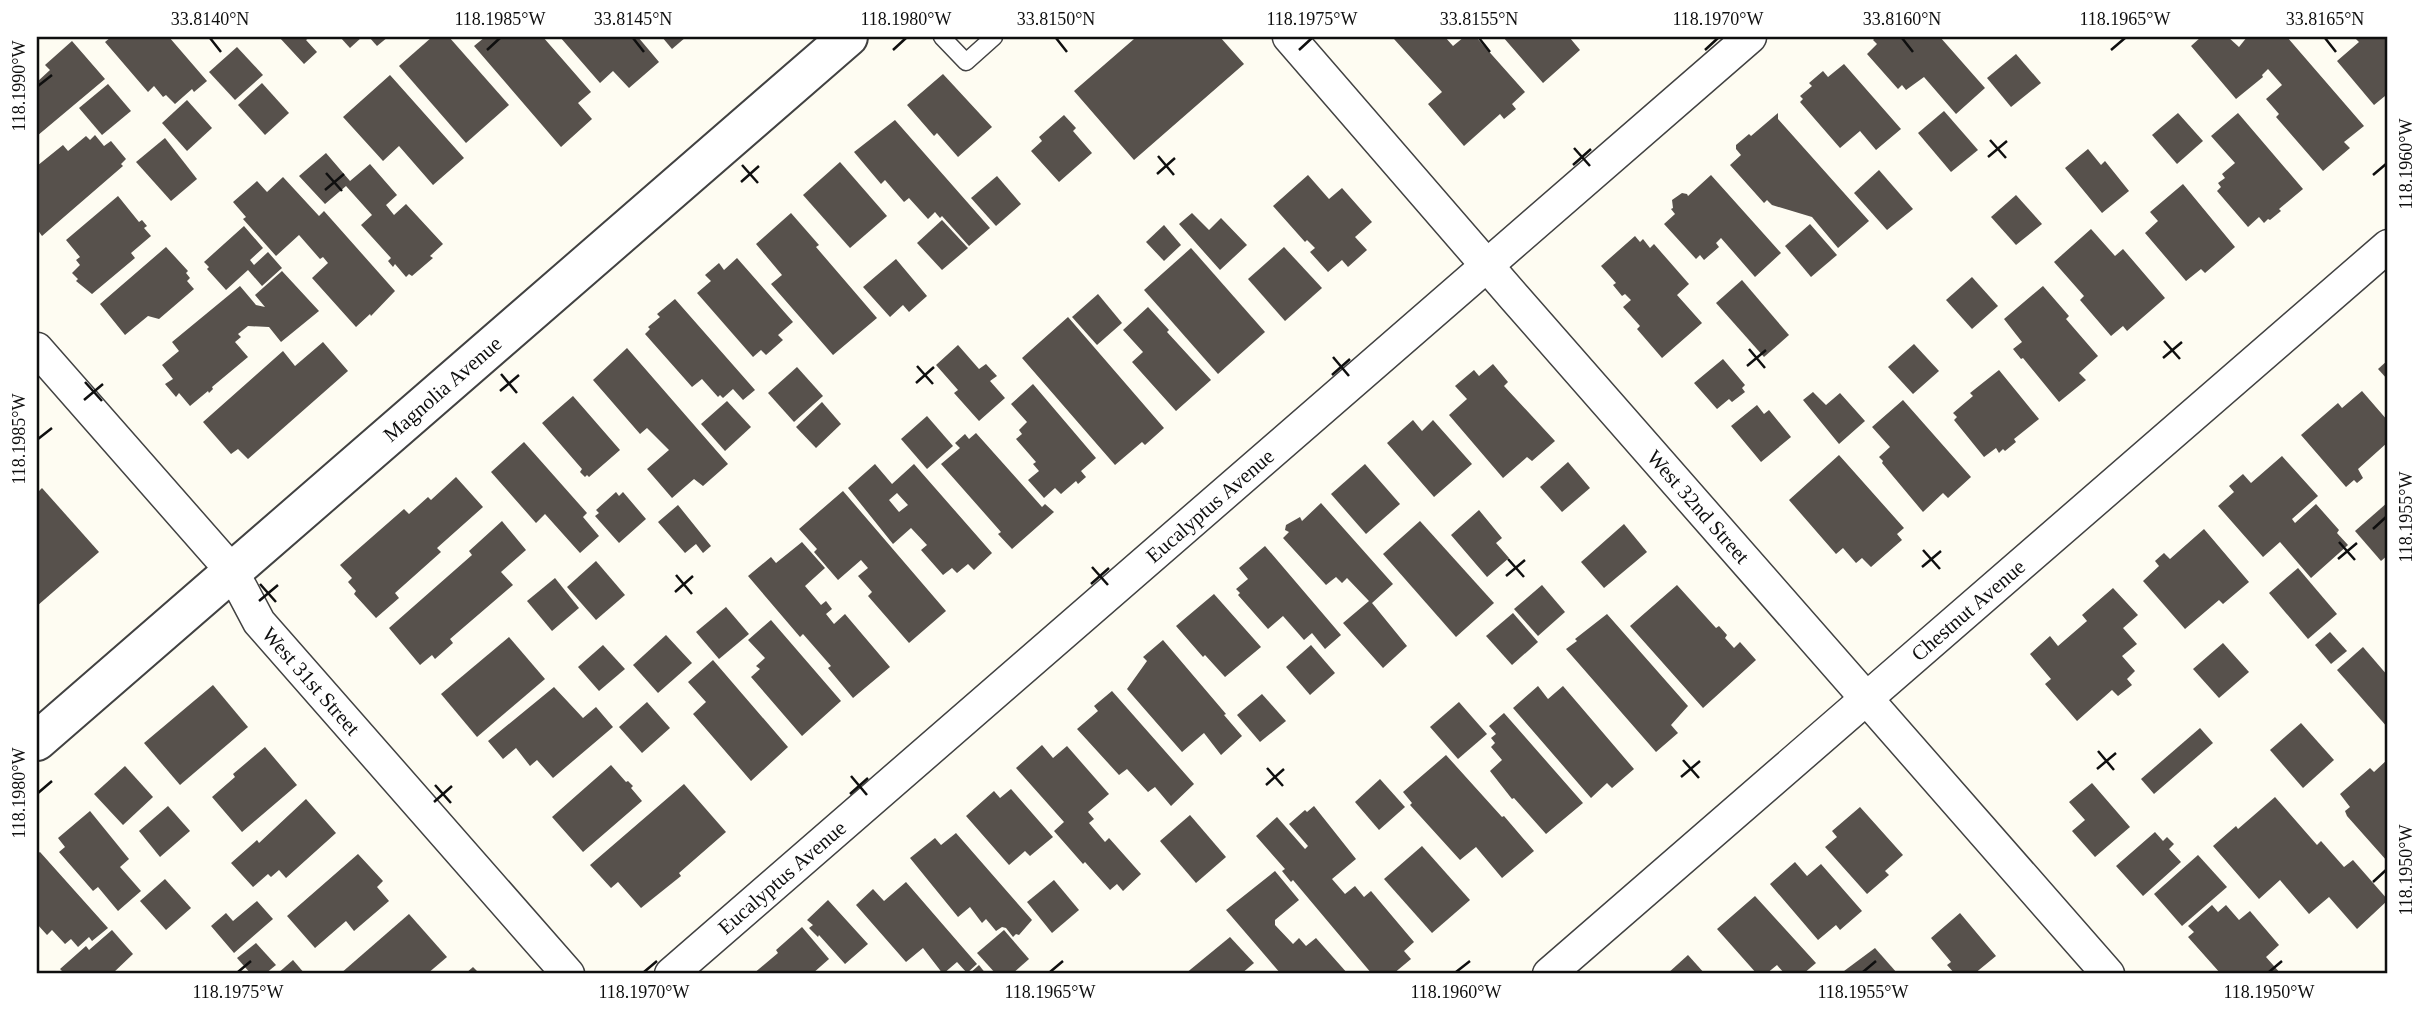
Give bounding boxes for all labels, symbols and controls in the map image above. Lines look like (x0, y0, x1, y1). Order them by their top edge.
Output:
text: 33.8140°N (171, 9, 249, 29)
text: 118.1985°W (454, 9, 546, 29)
text: 33.8145°N (594, 9, 672, 29)
text: 118.1980°W (860, 9, 952, 29)
text: 33.8150°N (1017, 9, 1095, 29)
text: 118.1975°W (1266, 9, 1358, 29)
text: 33.8155°N (1440, 9, 1518, 29)
text: 118.1970°W (1672, 9, 1764, 29)
text: 33.8160°N (1863, 9, 1941, 29)
text: 118.1965°W (2079, 9, 2171, 29)
text: 33.8165°N (2286, 9, 2364, 29)
text: 118.1990°W (9, 40, 29, 132)
text: 118.1960°W (2396, 118, 2416, 210)
street label: Magnolia Avenue (379, 331, 506, 447)
text: 118.1985°W (9, 393, 29, 485)
street label: Eucalyptus Avenue (1141, 444, 1279, 568)
street label: West 32nd Street (1642, 445, 1754, 569)
text: 118.1955°W (2396, 471, 2416, 563)
street label: Chestnut Avenue (1906, 554, 2030, 666)
street label: West 31st Street (257, 622, 365, 740)
text: 118.1980°W (9, 747, 29, 839)
street label: Eucalyptus Avenue (713, 816, 851, 940)
text: 118.1950°W (2396, 824, 2416, 916)
text: 118.1975°W (192, 982, 284, 1002)
text: 118.1970°W (598, 982, 690, 1002)
text: 118.1965°W (1004, 982, 1096, 1002)
text: 118.1960°W (1410, 982, 1502, 1002)
text: 118.1955°W (1817, 982, 1909, 1002)
text: 118.1950°W (2223, 982, 2315, 1002)

